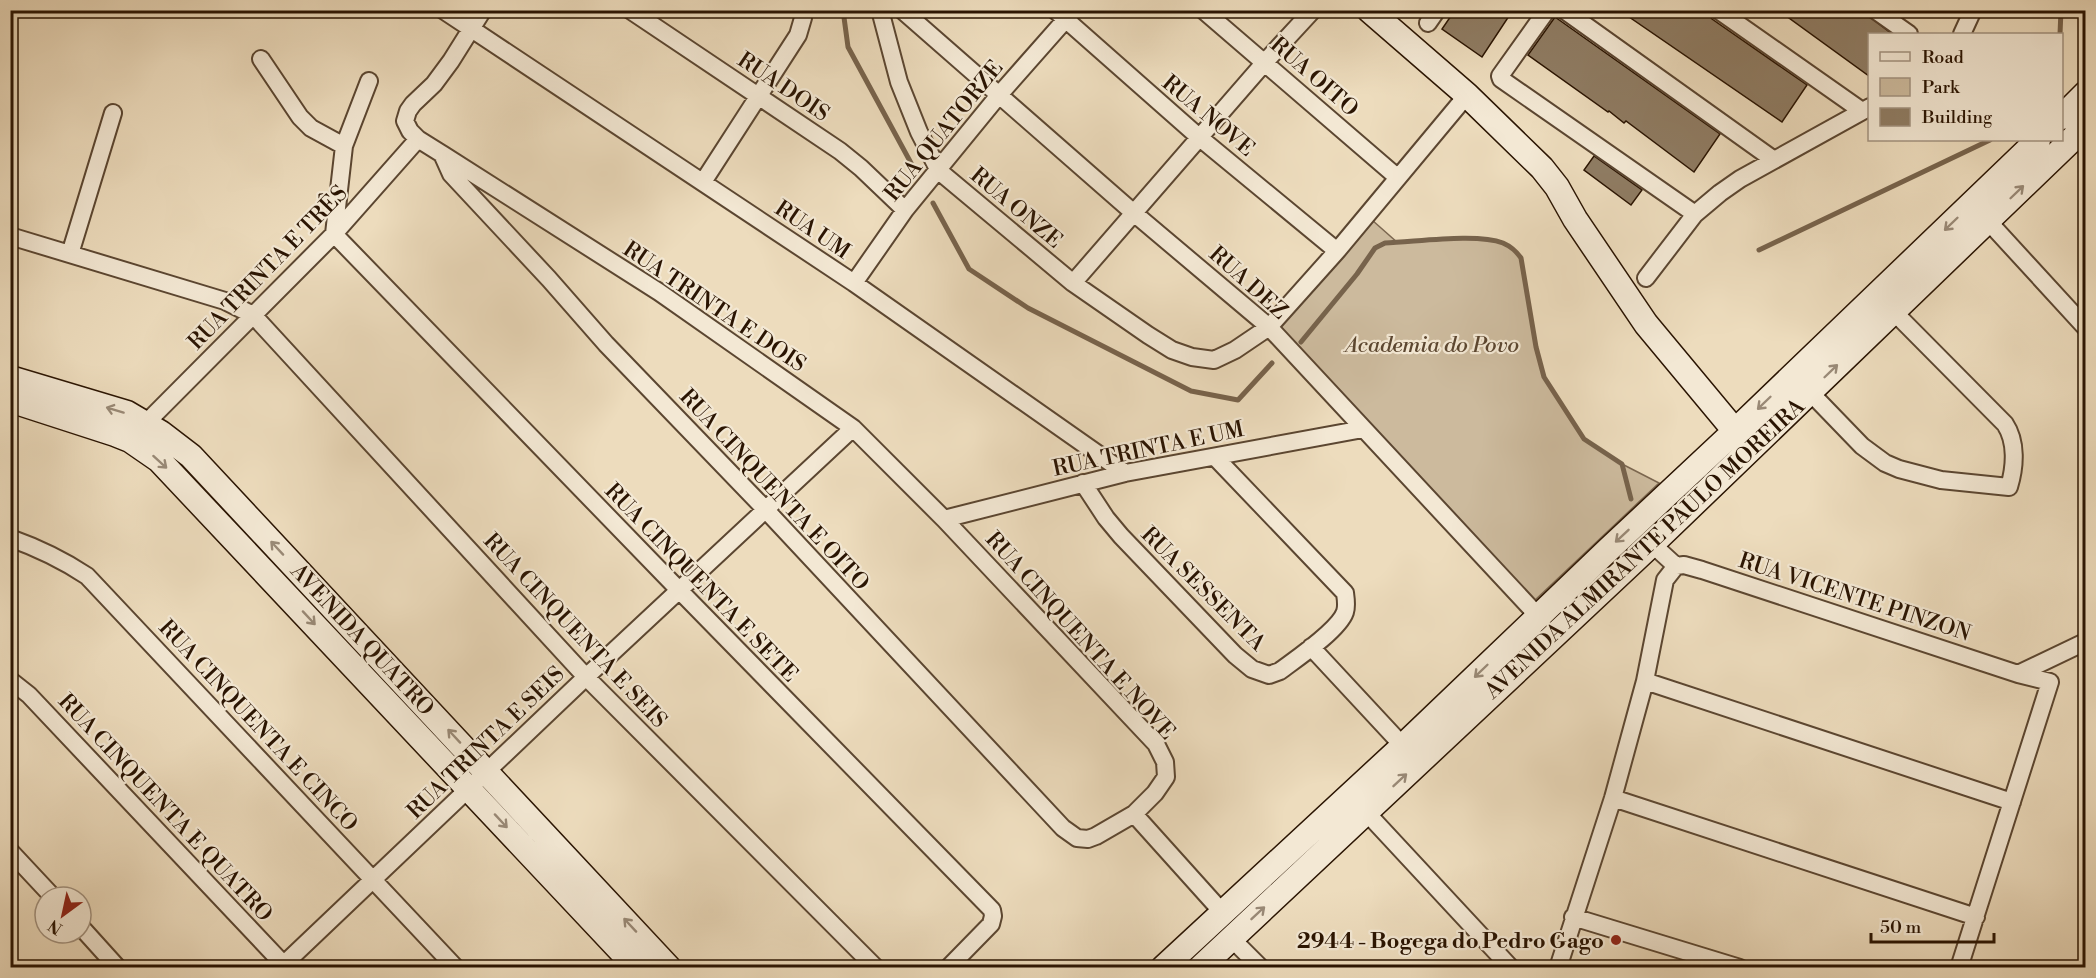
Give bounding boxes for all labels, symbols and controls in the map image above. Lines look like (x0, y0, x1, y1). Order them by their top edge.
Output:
street label: RUA OITO (1264, 32, 1364, 123)
legend (1868, 33, 2063, 141)
text: Road (1922, 46, 1965, 69)
street label: RUA DOIS (732, 47, 834, 128)
street label: RUA QUATORZE (879, 55, 1009, 207)
street label: RUA NOVE (1156, 70, 1260, 163)
text: Park (1922, 76, 1961, 99)
text: Building (1921, 106, 1993, 129)
street label: RUA ONZE (964, 162, 1068, 254)
street label: RUA TRINTA E TRÊS (182, 179, 354, 356)
one-way arrow (2009, 185, 2024, 199)
street label: RUA UM (769, 195, 856, 266)
one-way arrow (1943, 217, 1958, 231)
street label: RUA TRINTA E DOIS (618, 236, 811, 378)
street label: RUA DEZ (1203, 241, 1293, 325)
park label: Academia do Povo (1343, 332, 1519, 359)
one-way arrow (1823, 364, 1838, 378)
street label: RUA CINQUENTA E OITO (673, 383, 875, 597)
street label: AVENIDA ALMIRANTE PAULO MOREIRA (1479, 393, 1811, 705)
one-way arrow (1757, 395, 1772, 410)
one-way arrow (106, 404, 125, 415)
street label: RUA TRINTA E UM (1050, 416, 1247, 483)
one-way arrow (152, 455, 167, 469)
street label: RUA CINQUENTA E SETE (599, 478, 803, 688)
street label: RUA SESSENTA (1135, 521, 1271, 658)
street label: RUA CINQUENTA E NOVE (979, 526, 1180, 746)
street label: RUA CINQUENTA E SEIS (477, 528, 672, 734)
one-way arrow (1615, 529, 1630, 543)
one-way arrow (270, 540, 285, 555)
street label: RUA VICENTE PINZON (1735, 547, 1975, 648)
street label: AVENIDA QUATRO (284, 558, 439, 722)
one-way arrow (302, 611, 317, 626)
street label: RUA CINQUENTA E CINCO (153, 615, 363, 837)
street label: RUA TRINTA E SEIS (402, 661, 570, 825)
one-way arrow (1474, 663, 1489, 678)
street label: RUA CINQUENTA E QUATRO (53, 688, 279, 926)
one-way arrow (447, 728, 461, 743)
one-way arrow (1392, 773, 1407, 787)
one-way arrow (494, 813, 508, 828)
north arrow (33, 885, 93, 945)
one-way arrow (1250, 906, 1265, 920)
scale bar (1871, 906, 1994, 944)
text: 50 m (1880, 916, 1922, 939)
one-way arrow (623, 917, 637, 932)
place label: 2944 - Bogega do Pedro Gago (1297, 928, 1604, 955)
marker: 2944 - Bogega do Pedro Gago (1609, 933, 1623, 947)

